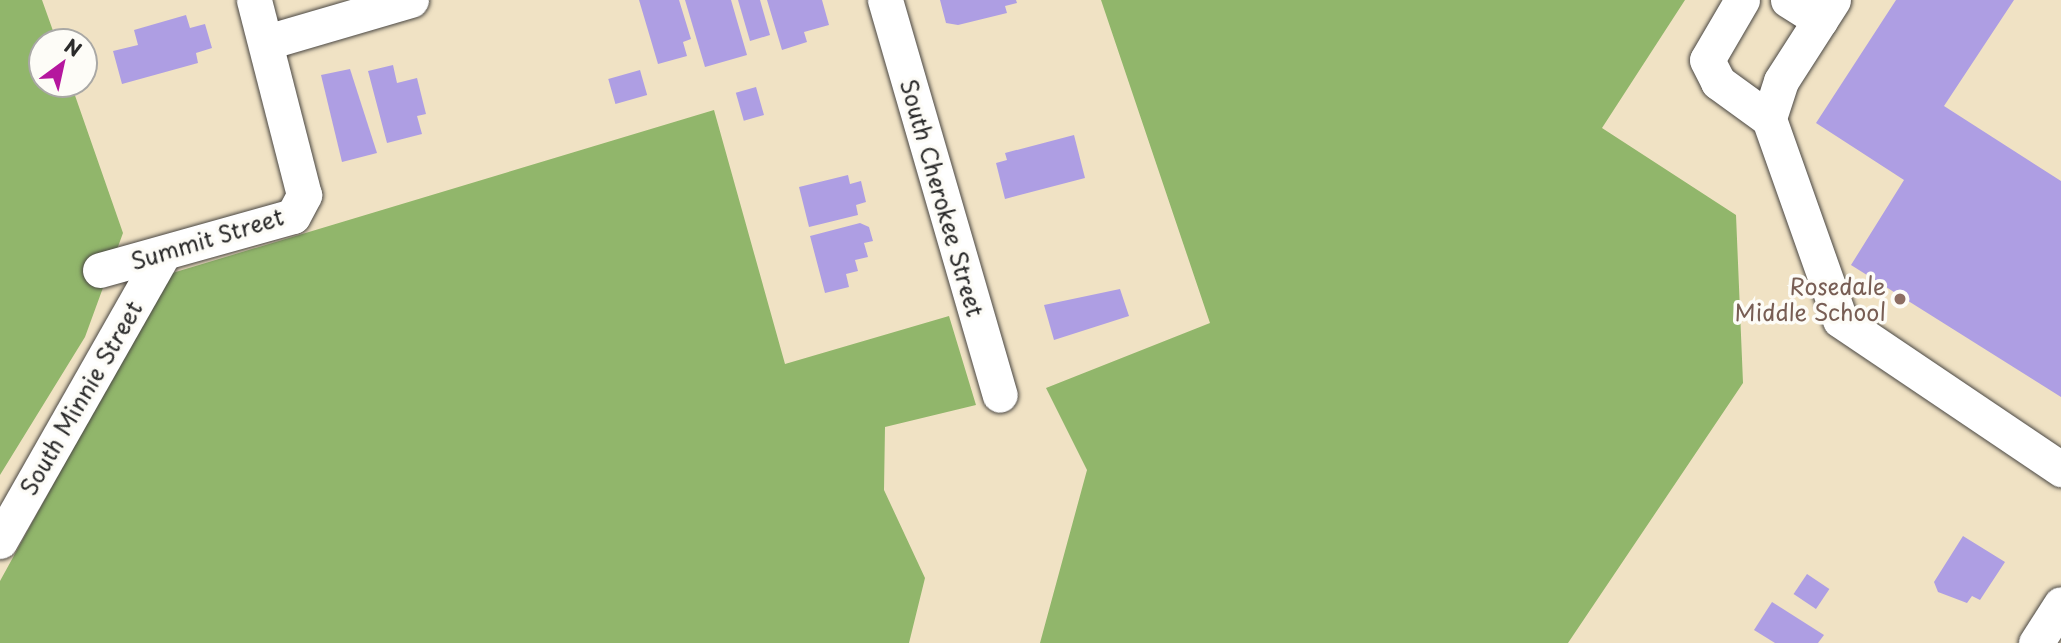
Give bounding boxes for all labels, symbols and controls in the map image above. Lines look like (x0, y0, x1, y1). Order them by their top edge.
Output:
north arrow (28, 28, 98, 98)
text: N (59, 31, 87, 63)
street label: South Cherokee Street (894, 74, 990, 322)
street label: Summit Street (126, 202, 288, 276)
place label: Rosedale Middle School (1732, 272, 1886, 326)
marker: Rosedale Middle School (1892, 291, 1908, 307)
street label: South Minnie Street (13, 295, 149, 501)

